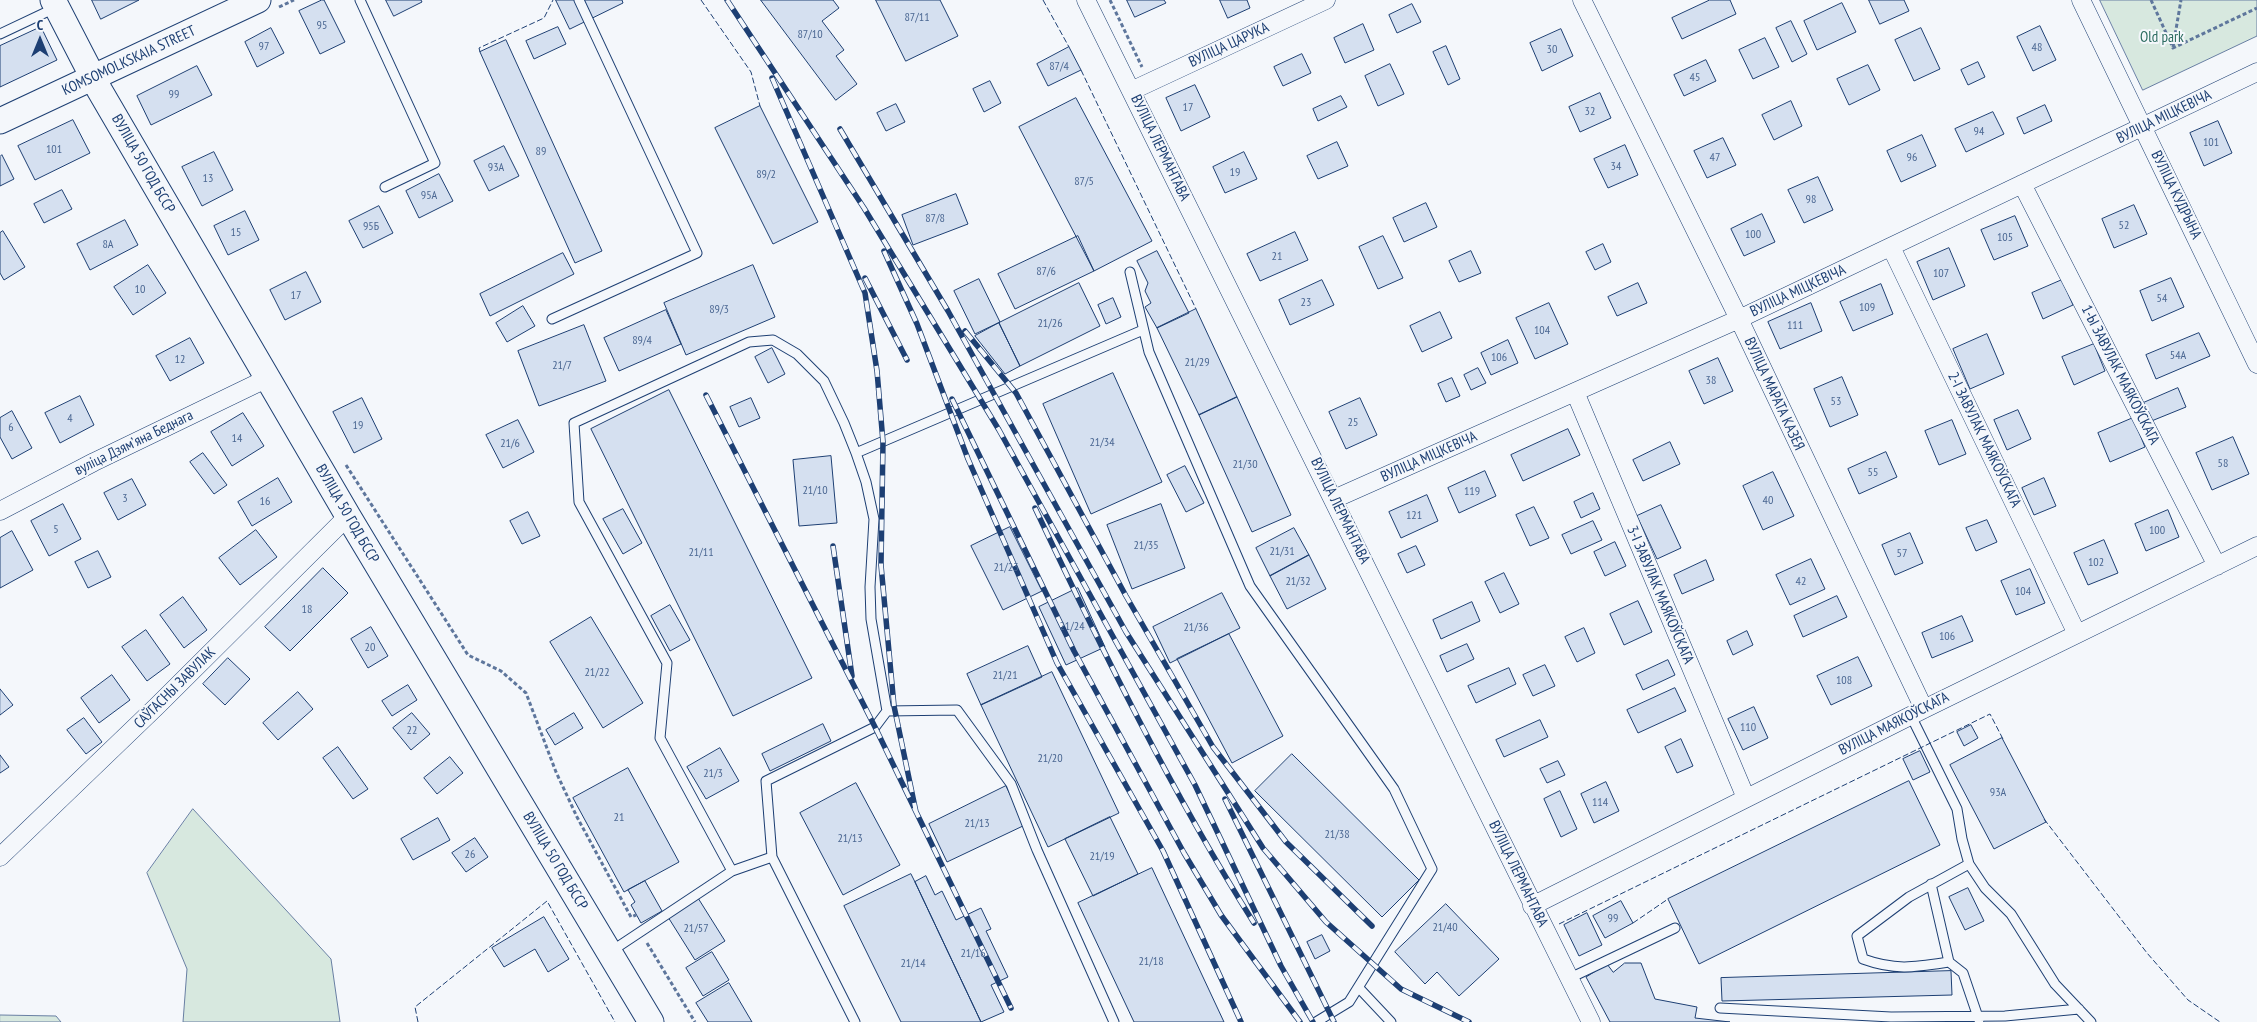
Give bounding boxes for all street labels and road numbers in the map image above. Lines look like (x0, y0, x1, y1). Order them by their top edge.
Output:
street label: ВУЛІЦА ЦАРУКА (1186, 19, 1272, 71)
street label: KOMSOMOLKSKAIA STREET (59, 22, 199, 100)
street label: ВУЛІЦА МІЦКЕВІЧА (2114, 86, 2214, 148)
street label: ВУЛІЦА ЛЕРМАНТАВА (1127, 92, 1193, 204)
street label: ВУЛІЦА 50 ГОД БССР (107, 111, 179, 217)
street label: ВУЛІЦА КУДРЫНА (2147, 148, 2205, 242)
street label: ВУЛІЦА МІЦКЕВІЧА (1747, 261, 1849, 321)
street label: 1-Ы ЗАВУЛАК МАЯКОЎСКАГА (2077, 302, 2163, 448)
street label: ВУЛІЦА МАРАТА КАЗЕЯ (1740, 335, 1808, 453)
street label: 2-І ЗАВУЛАК МАЯКОЎСКАГА (1943, 369, 2025, 511)
street label: вуліца Дзямʼяна Беднага (72, 406, 196, 480)
street label: ВУЛІЦА МІЦКЕВІЧА (1378, 428, 1480, 486)
street label: ВУЛІЦА ЛЕРМАНТАВА (1307, 455, 1373, 567)
street label: ВУЛІЦА 50 ГОД БССР (311, 461, 383, 567)
street label: 3-І ЗАВУЛАК МАЯКОЎСКАГА (1623, 523, 1697, 667)
street label: САЎГАСНЫ ЗАВУЛАК (131, 644, 219, 732)
street label: ВУЛІЦА МАЯКОЎСКАГА (1836, 688, 1952, 760)
street label: ВУЛІЦА 50 ГОД БССР (519, 809, 591, 913)
street label: ВУЛІЦА ЛЕРМАНТАВА (1485, 818, 1551, 930)

